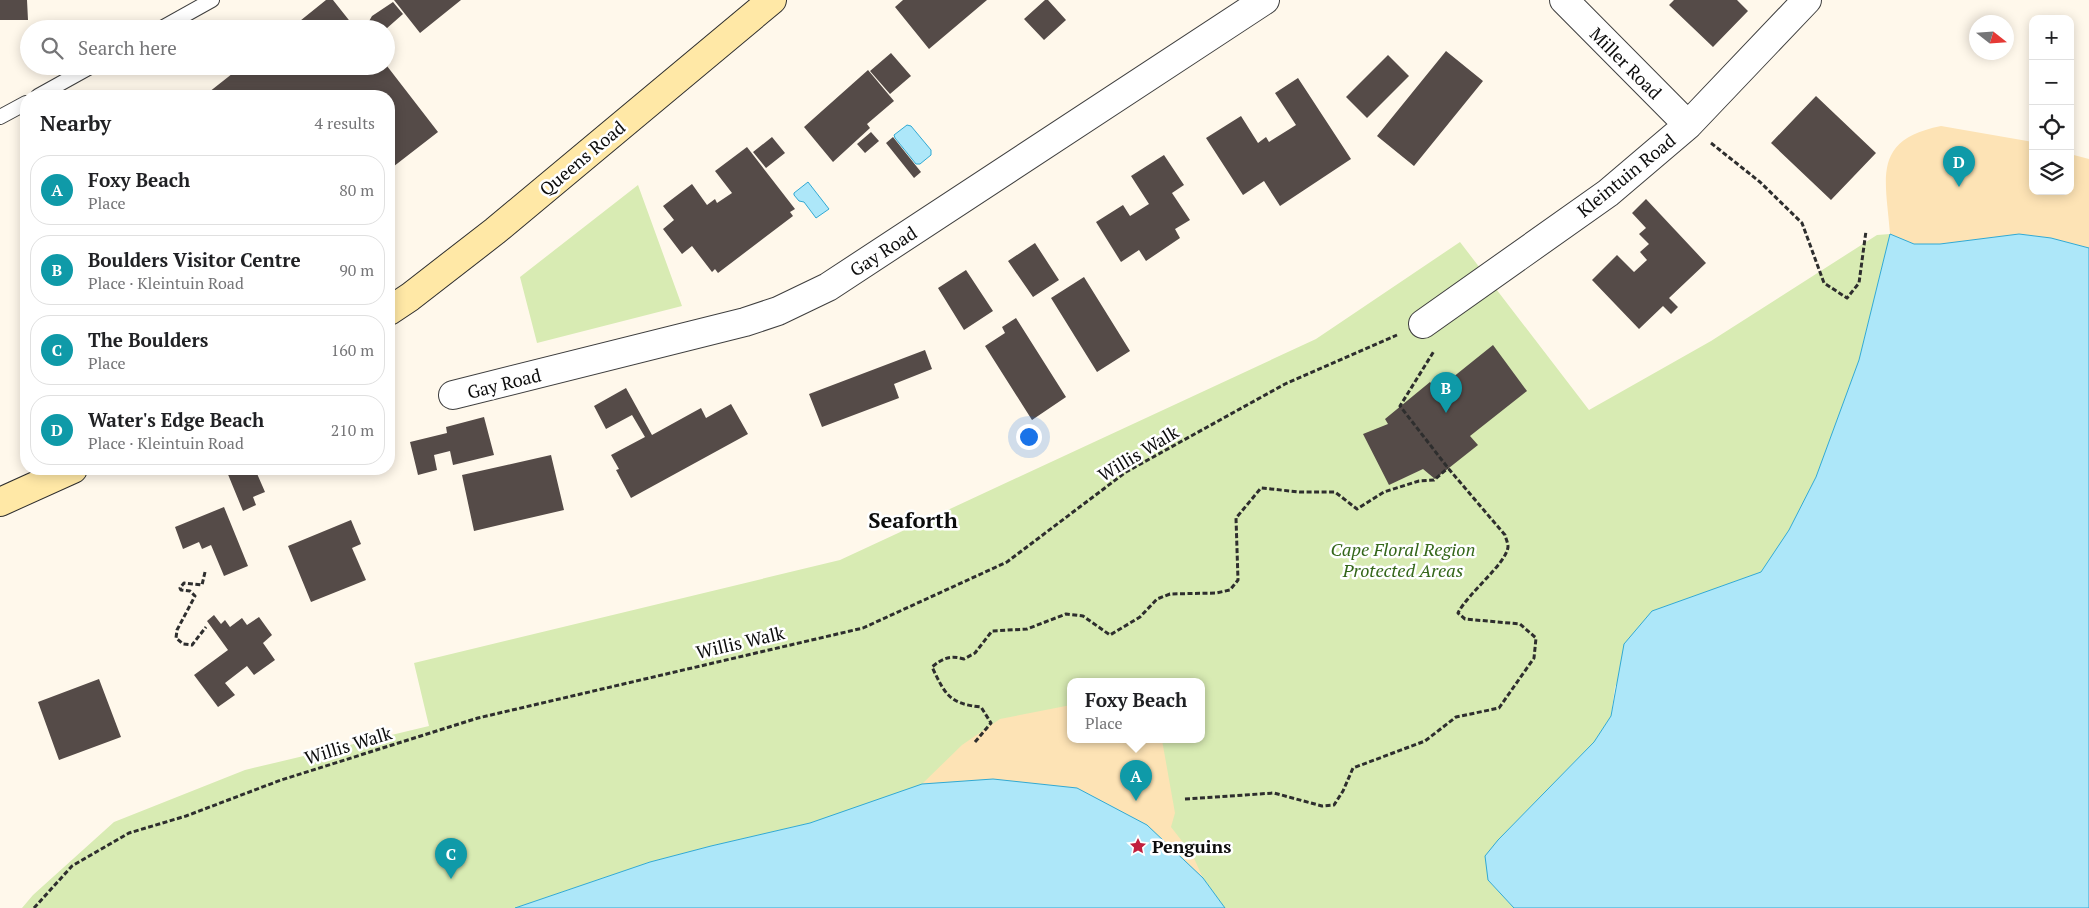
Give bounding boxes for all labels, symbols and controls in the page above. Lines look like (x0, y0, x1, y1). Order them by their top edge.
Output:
north arrow (1969, 15, 2014, 60)
map controls (2029, 15, 2074, 195)
button: + (2029, 15, 2074, 60)
search box (20, 20, 395, 75)
street label: Miller Road (1585, 22, 1667, 104)
icon: search (38, 34, 66, 62)
text: Search here (78, 35, 177, 60)
button: − (2029, 60, 2074, 105)
button: locate (2029, 105, 2074, 150)
text: Nearby (40, 109, 111, 137)
text: 4 results (315, 112, 375, 134)
street label: Queens Road (534, 115, 630, 201)
street label: Kleintuin Road (1572, 128, 1680, 222)
pin: D (1943, 146, 1975, 187)
button: layers (2029, 150, 2074, 195)
text: Foxy Beach (88, 167, 190, 192)
text: A (51, 179, 63, 201)
text: 80 m (339, 179, 374, 201)
text: Place (88, 192, 126, 214)
street label: Gay Road (845, 220, 921, 282)
text: Boulders Visitor Centre (88, 247, 301, 272)
text: B (52, 259, 62, 281)
text: 90 m (339, 259, 374, 281)
text: Place · Kleintuin Road (88, 272, 244, 294)
text: The Boulders (88, 327, 208, 352)
text: C (52, 339, 62, 361)
text: 160 m (331, 339, 374, 361)
text: Place (88, 352, 126, 374)
street label: Gay Road (465, 362, 543, 404)
pin: B (1430, 372, 1462, 413)
text: Water's Edge Beach (88, 407, 264, 432)
text: D (51, 419, 63, 441)
text: 210 m (331, 419, 374, 441)
street label: Willis Walk (1093, 419, 1183, 486)
your location (1016, 424, 1042, 450)
text: Place · Kleintuin Road (88, 432, 244, 454)
district label: Seaforth (868, 505, 958, 534)
park label: Cape Floral Region Protected Areas (1331, 537, 1475, 582)
street label: Willis Walk (693, 620, 787, 664)
popup (1067, 678, 1205, 743)
text: Foxy Beach (1085, 687, 1187, 712)
text: Place (1085, 712, 1123, 734)
street label: Willis Walk (301, 720, 395, 770)
pin: A (1120, 760, 1152, 801)
place label: Penguins (1152, 834, 1231, 858)
place icon: Penguins (1128, 836, 1148, 856)
pin: C (435, 838, 467, 879)

